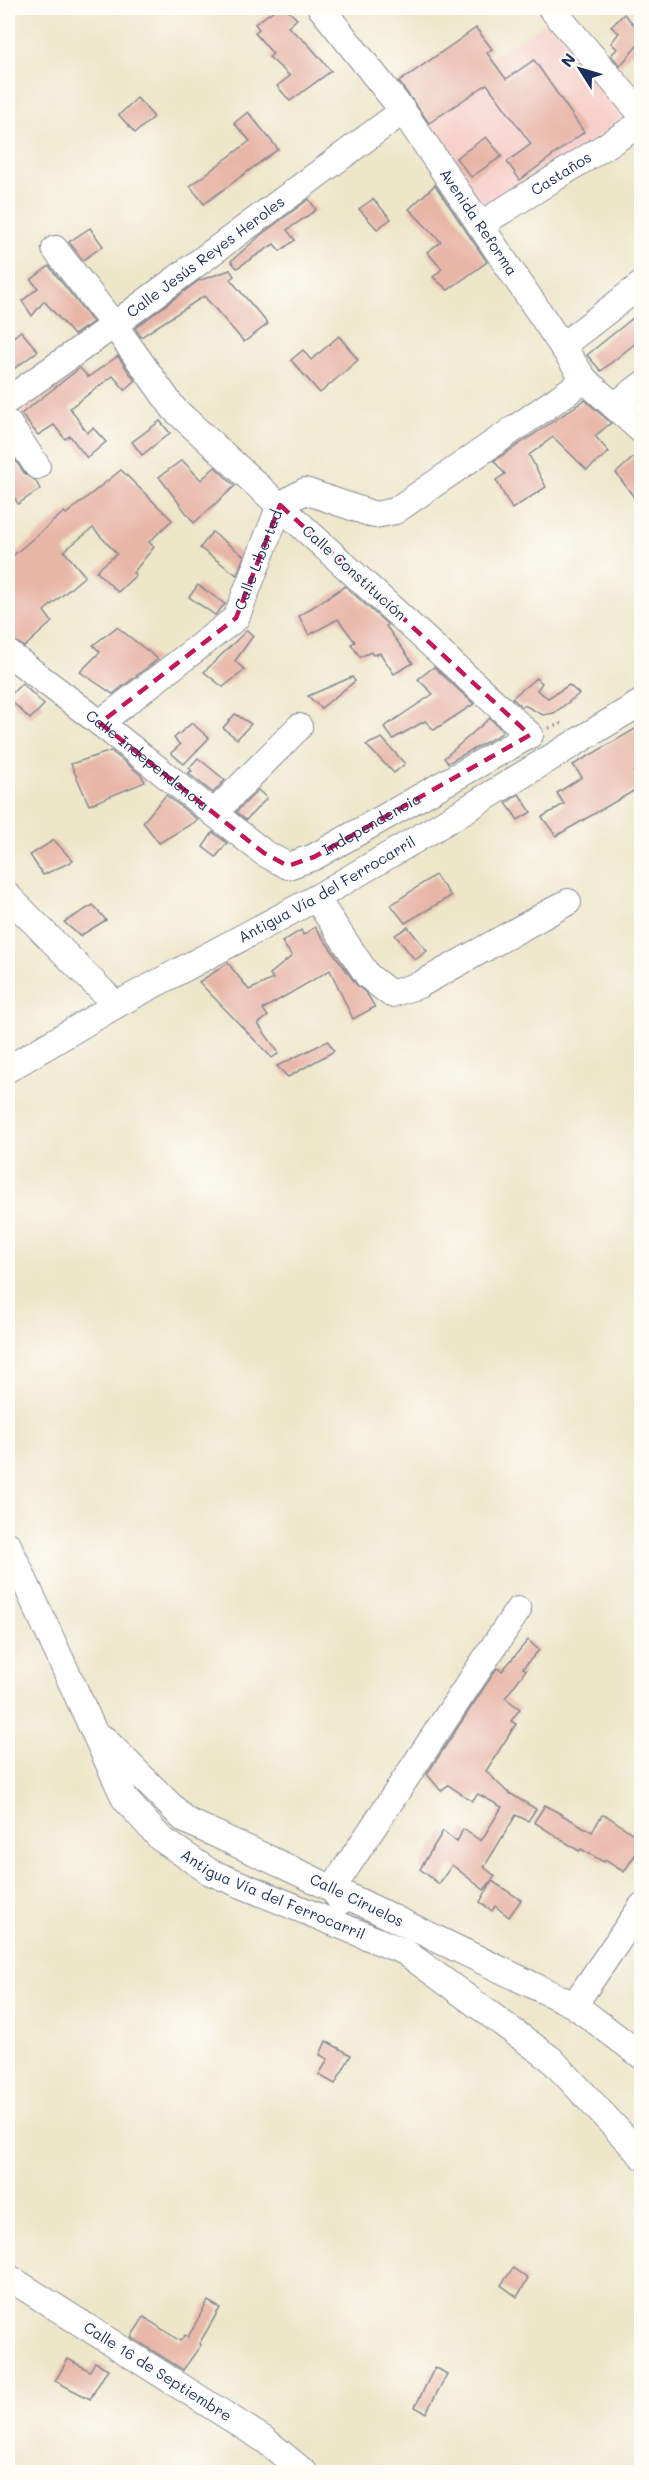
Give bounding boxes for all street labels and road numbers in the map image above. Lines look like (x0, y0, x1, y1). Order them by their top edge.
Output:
street label: Castaños (527, 146, 595, 200)
street label: Avenida Reforma (436, 164, 522, 279)
street label: Calle Jesús Reyes Heroles (122, 191, 288, 321)
street label: Calle Libertad (229, 507, 286, 613)
street label: Calle Constitución (298, 520, 411, 624)
street label: Calle Independencia (82, 705, 214, 815)
street label: Independencia (318, 788, 424, 859)
street label: Antigua Vía del Ferrocarril (235, 831, 419, 947)
street label: Antigua Vía del Ferrocarril (177, 1844, 368, 1944)
street label: Calle Ciruelos (307, 1868, 407, 1931)
street label: Calle 16 de Septiembre (80, 2317, 236, 2425)

